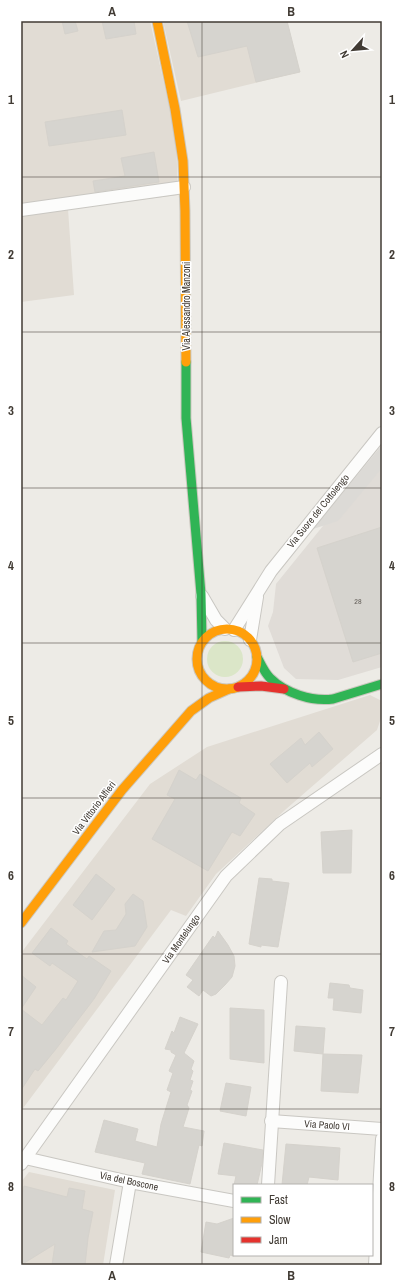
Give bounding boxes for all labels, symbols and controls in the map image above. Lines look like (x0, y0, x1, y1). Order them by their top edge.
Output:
text: A (108, 3, 116, 20)
text: B (287, 3, 295, 20)
north arrow (333, 30, 373, 70)
text: N (336, 48, 352, 61)
text: 1 (8, 91, 14, 108)
text: 1 (389, 91, 395, 108)
text: 2 (8, 246, 14, 263)
text: 2 (389, 246, 395, 263)
street label: Via Alessandro Manzoni (180, 262, 193, 350)
text: 3 (8, 402, 14, 419)
text: 3 (389, 402, 395, 419)
street label: Via Suore del Cottolengo (284, 471, 352, 551)
text: 4 (8, 557, 14, 574)
text: 4 (389, 557, 395, 574)
house number: 28 (354, 596, 362, 606)
text: 5 (8, 712, 14, 729)
text: 5 (389, 712, 395, 729)
street label: Via Vittorio Alfieri (70, 779, 118, 837)
text: 6 (8, 867, 14, 884)
text: 6 (389, 867, 395, 884)
street label: Via Montelungo (159, 911, 203, 966)
text: 7 (8, 1023, 14, 1040)
text: 7 (389, 1023, 395, 1040)
street label: Via Paolo VI (304, 1117, 350, 1133)
street label: Via del Boscone (99, 1168, 160, 1194)
text: 8 (8, 1178, 14, 1195)
text: 8 (389, 1178, 395, 1195)
legend (233, 1184, 373, 1256)
text: Fast (269, 1192, 288, 1208)
text: Slow (269, 1212, 291, 1228)
text: Jam (269, 1232, 288, 1248)
text: A (108, 1267, 116, 1284)
text: B (287, 1267, 295, 1284)

